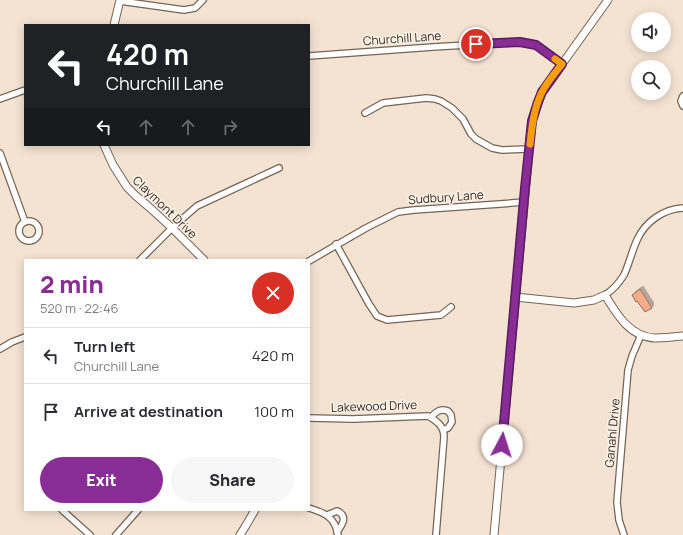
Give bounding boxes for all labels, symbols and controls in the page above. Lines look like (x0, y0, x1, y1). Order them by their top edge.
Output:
map controls (631, 12, 671, 100)
button: sound (631, 12, 671, 52)
street label: Churchill Lane (362, 27, 442, 49)
pin (459, 27, 493, 61)
icon: arrive (465, 33, 487, 55)
text: 420 m (106, 35, 189, 73)
icon: left (40, 40, 92, 92)
button: search (631, 60, 671, 100)
text: Churchill Lane (106, 71, 224, 95)
icon: left (93, 116, 115, 138)
icon: ahead (135, 116, 157, 138)
icon: ahead (177, 116, 199, 138)
icon: right (219, 116, 241, 138)
street label: Claymont Drive (129, 172, 201, 242)
street label: Sudbury Lane (408, 186, 484, 208)
text: 2 min (40, 267, 104, 300)
button: close (252, 272, 294, 314)
text: 520 m · 22:46 (40, 299, 119, 317)
text: Turn left (74, 336, 136, 357)
icon: left (40, 345, 62, 367)
text: 420 m (252, 345, 294, 366)
text: Churchill Lane (74, 357, 159, 375)
street label: Lakewood Drive (331, 396, 417, 416)
street label: Ganahl Drive (601, 398, 623, 468)
icon: arrive (40, 401, 62, 423)
text: Arrive at destination (74, 401, 223, 422)
text: 100 m (254, 401, 294, 422)
position arrow (481, 424, 523, 466)
button: Exit (40, 457, 163, 503)
button: Share (171, 457, 294, 503)

